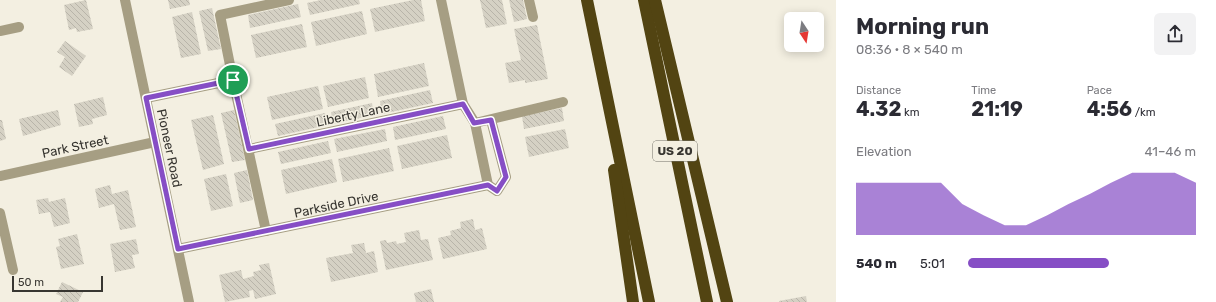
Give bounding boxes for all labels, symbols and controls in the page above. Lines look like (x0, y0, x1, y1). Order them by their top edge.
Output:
north arrow (784, 12, 824, 52)
map controls (784, 12, 824, 52)
text: Morning run (856, 13, 989, 40)
button: share (1154, 13, 1196, 55)
text: 08:36 · 8 × 540 m (856, 42, 963, 57)
pin (216, 63, 250, 97)
icon: arrive (222, 69, 244, 91)
text: Distance (856, 84, 901, 97)
text: Time (971, 84, 996, 97)
text: Pace (1087, 84, 1112, 97)
text: 4.32 (856, 97, 901, 121)
text: 21:19 (971, 97, 1023, 121)
text: 4:56 (1087, 97, 1132, 121)
street label: Liberty Lane (315, 99, 391, 130)
text: km (901, 106, 920, 119)
text: /km (1132, 106, 1156, 119)
street label: Pioneer Road (154, 107, 185, 189)
street label: Park Street (40, 132, 110, 161)
road number: US 20 (653, 141, 697, 161)
text: Elevation (856, 144, 912, 159)
text: 41–46 m (1145, 144, 1196, 159)
street label: Parkside Drive (292, 188, 380, 221)
text: 540 m (856, 256, 897, 271)
text: 5:01 (920, 256, 945, 271)
scale bar (12, 274, 103, 293)
text: 50 m (18, 276, 44, 289)

